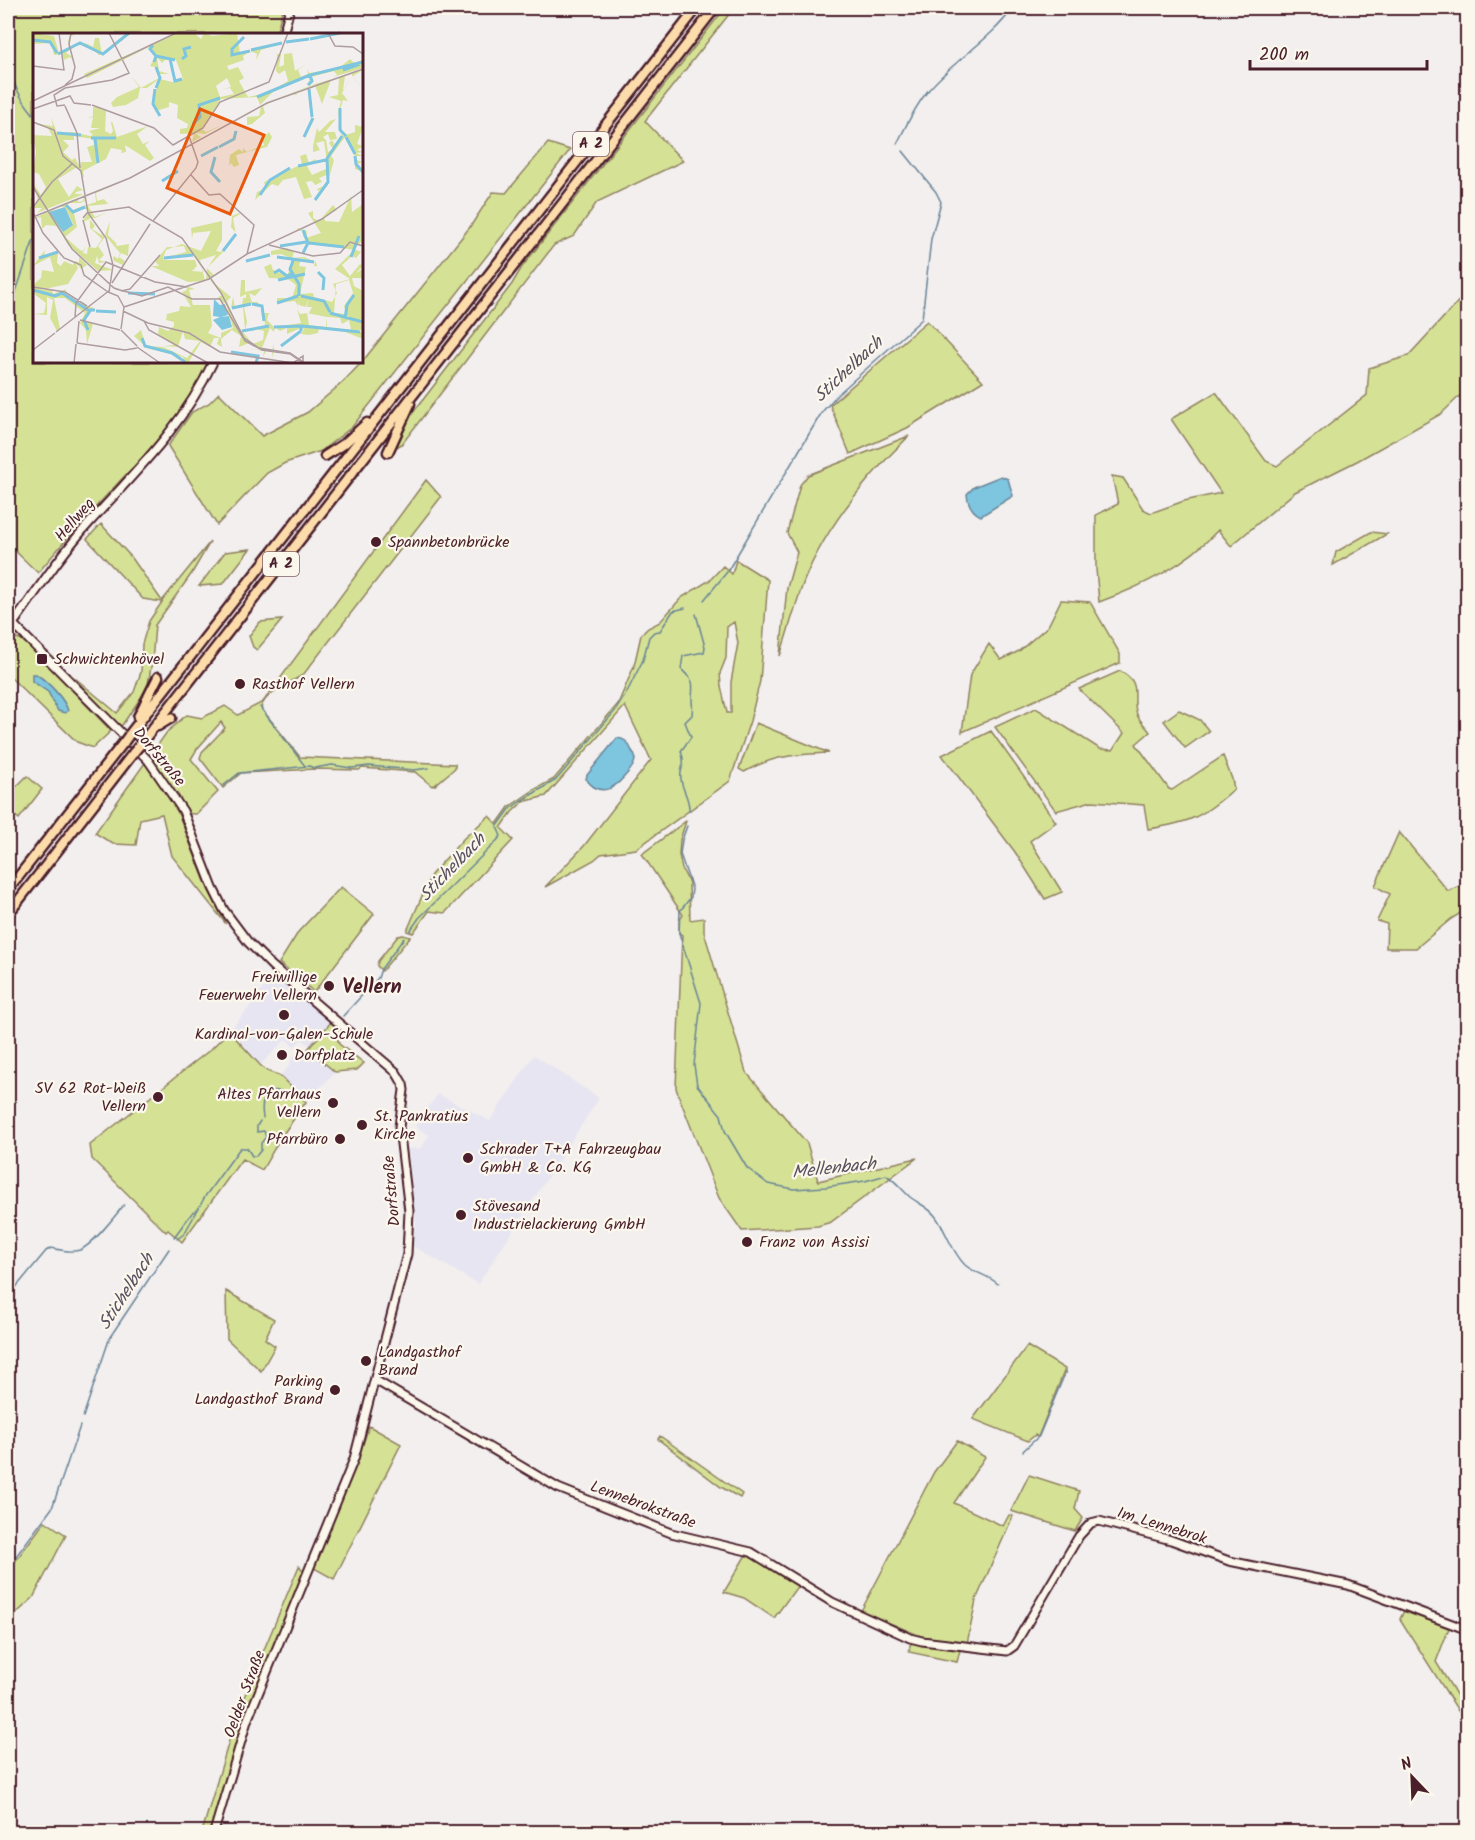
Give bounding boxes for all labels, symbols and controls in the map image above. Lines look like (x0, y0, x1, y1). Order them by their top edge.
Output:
inset map (33, 33, 363, 363)
scale bar (1250, 33, 1427, 71)
text: 200 m (1259, 41, 1309, 70)
road number: A 2 (573, 132, 609, 156)
water label: Stichelbach (807, 329, 892, 410)
street label: Hellweg (49, 492, 101, 548)
place label: Spannbetonbrücke (388, 530, 509, 555)
marker: Spannbetonbrücke (369, 535, 383, 549)
road number: A 2 (263, 552, 299, 576)
place label: Schwichtenhövel (54, 647, 164, 672)
marker: Schwichtenhövel (35, 652, 49, 666)
place label: Rasthof Vellern (252, 672, 355, 697)
marker: Rasthof Vellern (233, 677, 247, 691)
street label: Dorfstraße (127, 722, 191, 792)
water label: Stichelbach (413, 826, 494, 909)
place label: Freiwillige Feuerwehr Vellern (198, 965, 317, 1008)
district label: Vellern (342, 972, 402, 1004)
marker: Freiwillige Feuerwehr Vellern (322, 979, 336, 993)
marker: Kardinal-von-Galen-Schule (277, 1008, 291, 1022)
place label: Kardinal-von-Galen-Schule (195, 1022, 373, 1047)
place label: Dorfplatz (294, 1043, 355, 1068)
marker: Dorfplatz (275, 1048, 289, 1062)
place label: SV 62 Rot-Weiß Vellern (35, 1076, 146, 1119)
place label: Altes Pfarrhaus Vellern (217, 1082, 321, 1125)
marker: SV 62 Rot-Weiß Vellern (151, 1090, 165, 1104)
marker: Altes Pfarrhaus Vellern (326, 1096, 340, 1110)
place label: St. Pankratius Kirche (374, 1104, 469, 1147)
marker: St. Pankratius Kirche (355, 1118, 369, 1132)
place label: Pfarrbüro (267, 1127, 328, 1152)
marker: Pfarrbüro (333, 1132, 347, 1146)
place label: Schrader T+A Fahrzeugbau GmbH & Co. KG (480, 1137, 661, 1180)
water label: Mellenbach (791, 1150, 879, 1188)
marker: Schrader T+A Fahrzeugbau GmbH & Co. KG (461, 1151, 475, 1165)
street label: Dorfstraße (376, 1154, 408, 1228)
place label: Stövesand Industrielackierung GmbH (473, 1194, 646, 1237)
marker: Stövesand Industrielackierung GmbH (454, 1208, 468, 1222)
place label: Franz von Assisi (759, 1230, 870, 1255)
marker: Franz von Assisi (740, 1235, 754, 1249)
water label: Stichelbach (91, 1247, 163, 1336)
place label: Landgasthof Brand (378, 1340, 463, 1383)
marker: Landgasthof Brand (359, 1354, 373, 1368)
place label: Parking Landgasthof Brand (194, 1369, 324, 1412)
marker: Parking Landgasthof Brand (328, 1383, 342, 1397)
street label: Lennebrokstraße (587, 1474, 699, 1536)
street label: Im Lennebrok (1114, 1500, 1210, 1552)
street label: Oelder Straße (218, 1647, 272, 1741)
north arrow (1382, 1747, 1442, 1807)
text: N (1397, 1751, 1416, 1778)

